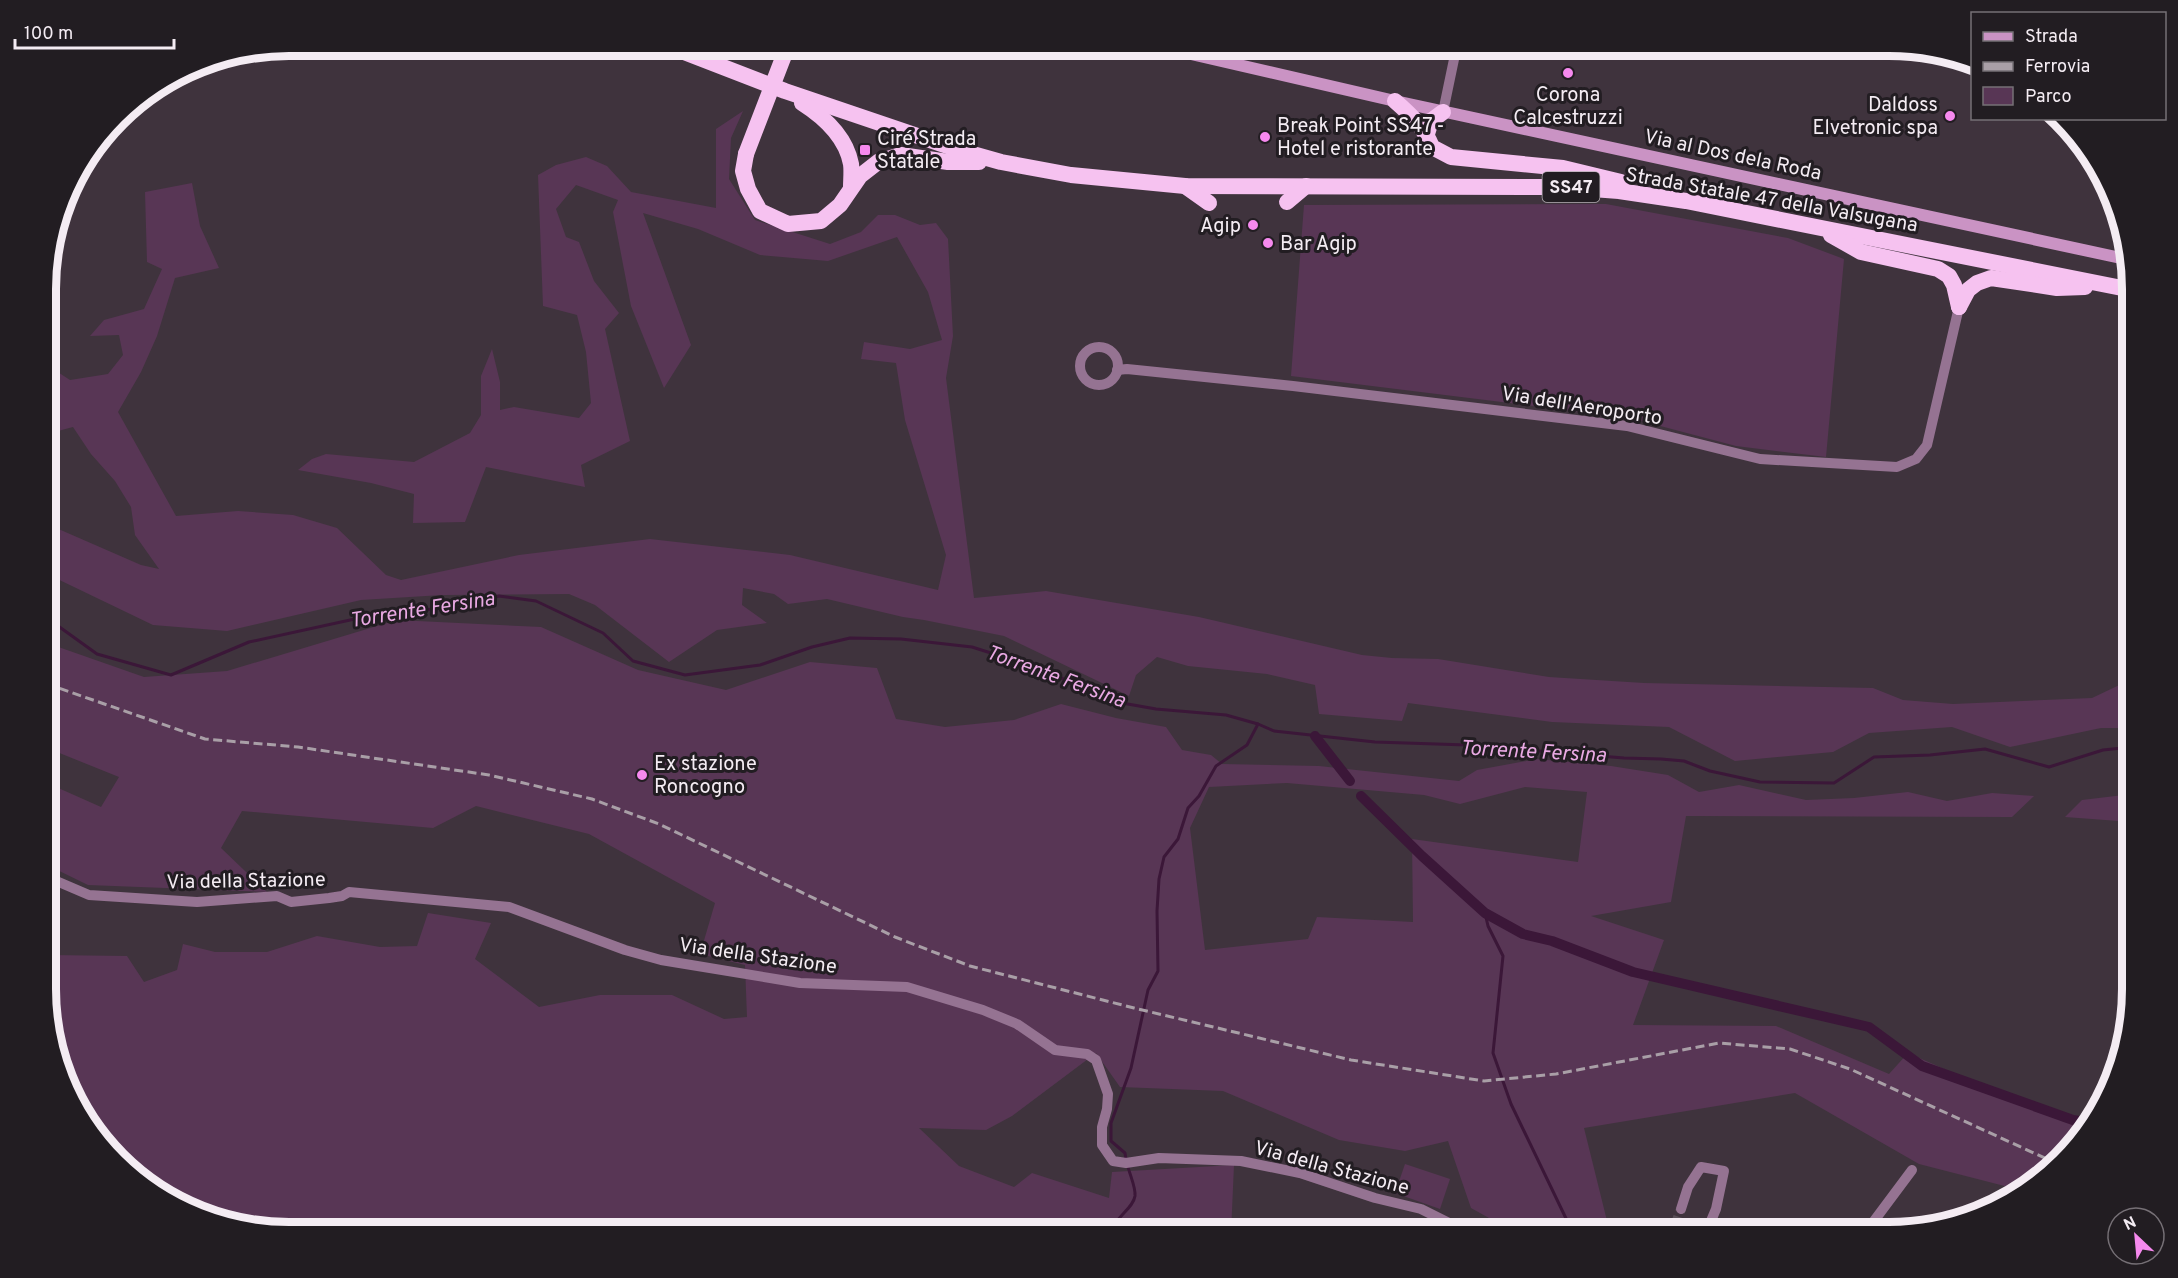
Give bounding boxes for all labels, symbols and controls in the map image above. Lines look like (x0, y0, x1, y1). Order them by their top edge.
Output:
scale bar (15, 12, 174, 50)
legend (1971, 12, 2166, 120)
text: 100 m (24, 23, 73, 46)
text: Strada (2025, 26, 2078, 49)
text: Ferrovia (2025, 56, 2090, 79)
marker: Corona Calcestruzzi (1561, 66, 1575, 80)
place label: Corona Calcestruzzi (1513, 83, 1623, 132)
text: Parco (2025, 86, 2071, 109)
place label: Daldoss Elvetronic spa (1812, 93, 1938, 142)
marker: Daldoss Elvetronic spa (1943, 109, 1957, 123)
place label: Break Point SS47 - Hotel e ristorante (1277, 114, 1445, 163)
street label: Via al Dos dela Roda (1641, 124, 1824, 187)
place label: Ciré Strada Statale (877, 127, 976, 176)
marker: Break Point SS47 - Hotel e ristorante (1258, 130, 1272, 144)
marker: Ciré Strada Statale (858, 143, 872, 157)
street label: Strada Statale 47 della Valsugana (1623, 162, 1920, 240)
road number: SS47 (1542, 172, 1600, 202)
place label: Agip (1200, 214, 1241, 240)
marker: Agip (1246, 218, 1260, 232)
place label: Bar Agip (1280, 232, 1357, 258)
marker: Bar Agip (1261, 236, 1275, 250)
street label: Via dell'Aeroporto (1500, 381, 1664, 432)
water label: Torrente Fersina (348, 586, 497, 635)
water label: Torrente Fersina (982, 640, 1129, 715)
water label: Torrente Fersina (1459, 735, 1607, 770)
place label: Ex stazione Roncogno (654, 752, 757, 801)
marker: Ex stazione Roncogno (635, 768, 649, 782)
street label: Via della Stazione (166, 868, 326, 896)
street label: Via della Stazione (677, 933, 838, 981)
street label: Via della Stazione (1251, 1136, 1412, 1202)
north arrow (2106, 1206, 2166, 1266)
text: N (2121, 1213, 2140, 1236)

